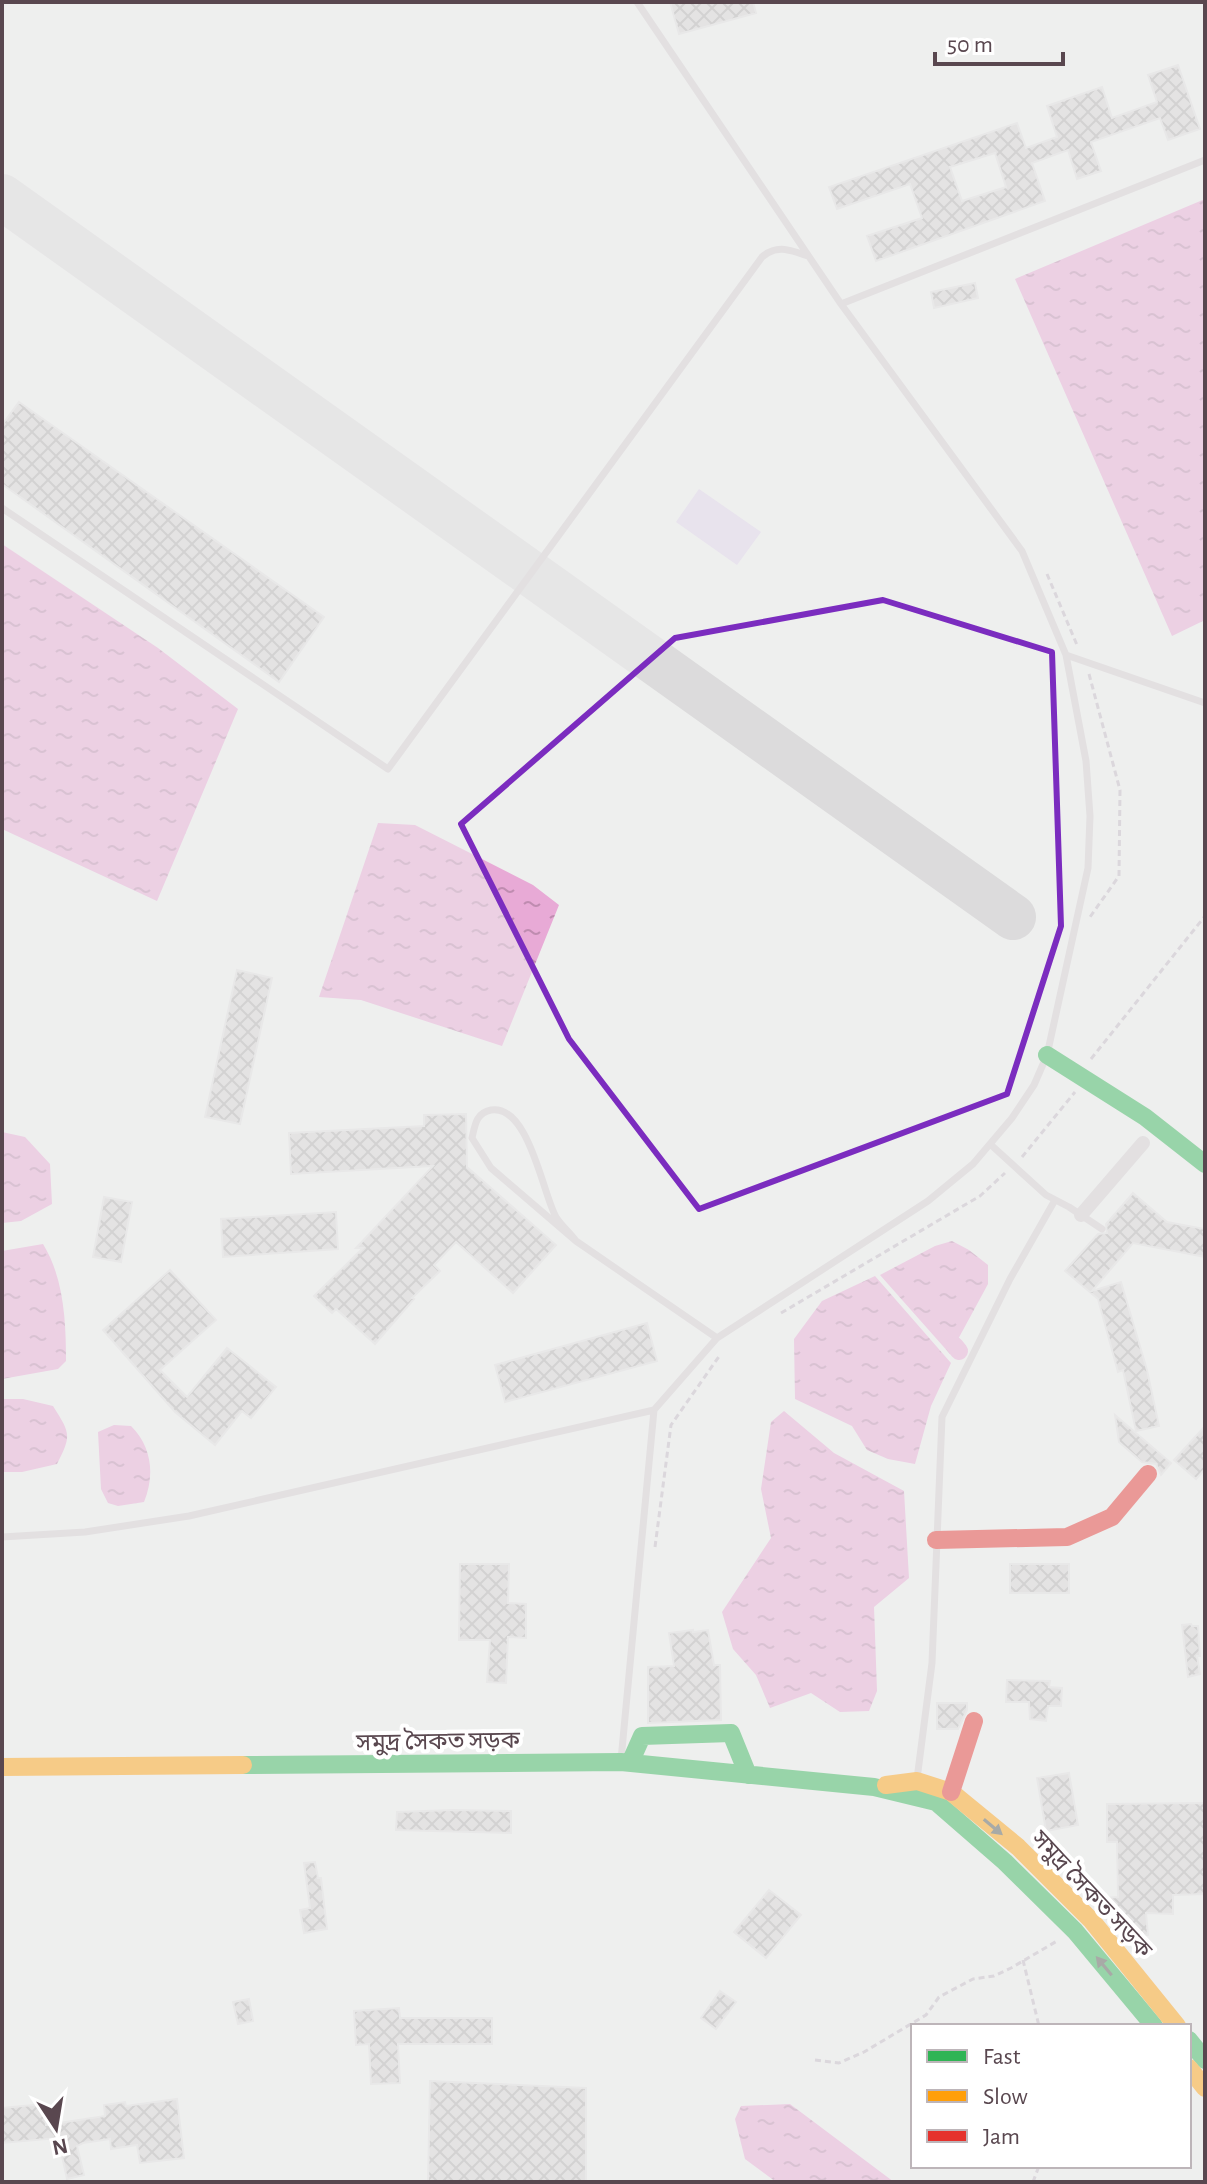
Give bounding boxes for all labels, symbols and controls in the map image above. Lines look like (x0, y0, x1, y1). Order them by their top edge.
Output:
scale bar (935, 16, 1063, 66)
text: 50 m (947, 33, 993, 57)
street label: সমুদ্র সৈকত সড়ক (355, 1726, 521, 1756)
one-way arrow (983, 1818, 1003, 1835)
street label: সমুদ্র সৈকত সড়ক (1025, 1824, 1159, 1964)
one-way arrow (1097, 1956, 1113, 1976)
legend (911, 2024, 1191, 2168)
text: Fast (983, 2045, 1021, 2069)
text: Slow (983, 2085, 1028, 2109)
north arrow (16, 2088, 96, 2168)
text: Jam (983, 2125, 1020, 2149)
text: N (50, 2134, 70, 2159)

